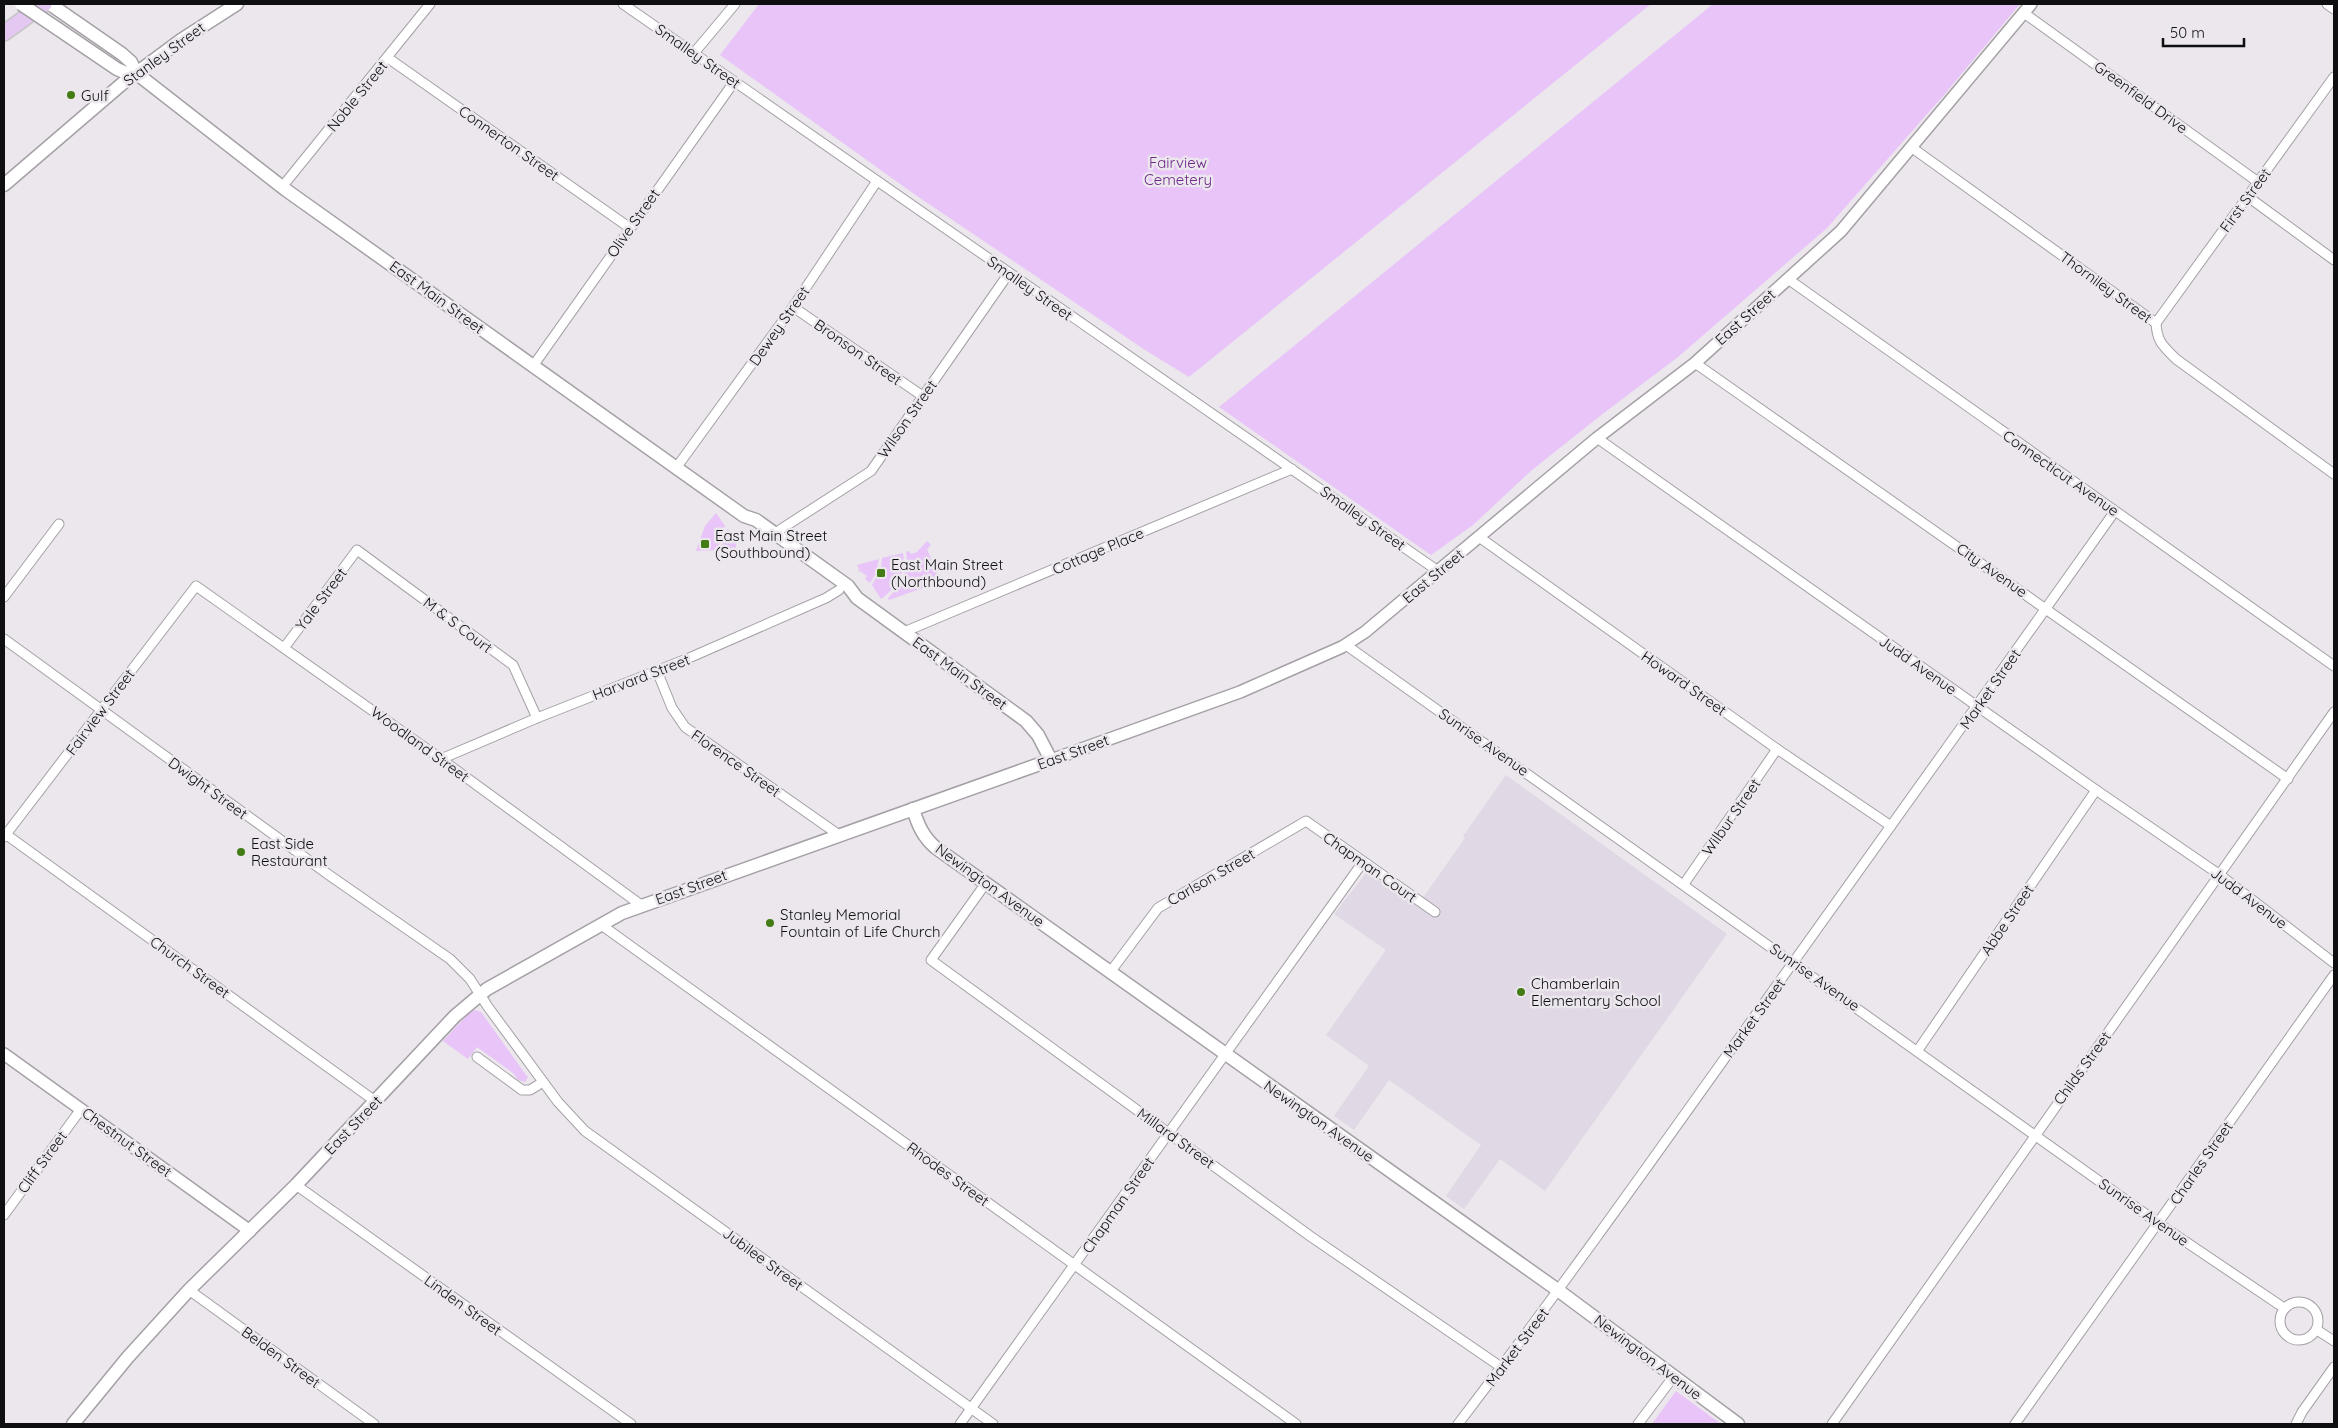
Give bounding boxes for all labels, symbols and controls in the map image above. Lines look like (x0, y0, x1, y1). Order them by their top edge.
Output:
scale bar (2163, 15, 2244, 47)
street label: Stanley Street (119, 18, 209, 90)
street label: Smalley Street (652, 20, 744, 92)
text: 50 m (2170, 23, 2205, 42)
street label: Noble Street (323, 57, 391, 135)
street label: Greenfield Drive (2090, 57, 2192, 137)
place label: Gulf (81, 86, 109, 105)
marker: Gulf (65, 89, 77, 101)
street label: Connerton Street (455, 101, 563, 185)
park label: Fairview Cemetery (1144, 153, 1212, 189)
street label: First Street (2215, 164, 2275, 236)
street label: Olive Street (602, 185, 664, 261)
street label: Thorniley Street (2056, 247, 2156, 327)
street label: Smalley Street (984, 252, 1076, 324)
street label: East Main Street (386, 256, 488, 338)
street label: Dewey Street (745, 283, 813, 369)
street label: East Street (1711, 285, 1779, 349)
street label: Bronson Street (810, 315, 906, 389)
street label: Wilson Street (873, 376, 941, 462)
street label: Connecticut Avenue (1999, 426, 2123, 520)
street label: Smalley Street (1317, 482, 1409, 554)
street label: Cottage Place (1049, 523, 1147, 579)
place label: East Main Street (Southbound) (715, 526, 827, 562)
marker: East Main Street (Southbound) (699, 538, 711, 550)
street label: City Avenue (1953, 539, 2031, 601)
street label: East Street (1398, 545, 1468, 607)
place label: East Main Street (Northbound) (891, 555, 1003, 591)
street label: Yale Street (291, 564, 351, 634)
marker: East Main Street (Northbound) (875, 567, 887, 579)
street label: M & S Court (420, 593, 496, 657)
street label: Judd Avenue (1875, 631, 1961, 699)
street label: East Main Street (909, 632, 1011, 714)
street label: Market Street (1955, 645, 2025, 733)
street label: Howard Street (1638, 647, 1730, 719)
street label: Harvard Street (589, 650, 693, 704)
street label: Fairview Street (61, 665, 139, 759)
street label: Woodland Street (367, 702, 473, 786)
street label: Sunrise Avenue (1435, 704, 1533, 780)
street label: Florence Street (688, 725, 784, 801)
street label: East Street (1035, 730, 1111, 774)
street label: Dwight Street (165, 753, 251, 823)
street label: Wilbur Street (1698, 775, 1764, 859)
street label: Chapman Court (1319, 828, 1421, 906)
place label: East Side Restaurant (251, 834, 328, 870)
street label: Newington Avenue (932, 839, 1048, 931)
street label: Carlson Street (1164, 844, 1258, 910)
marker: East Side Restaurant (235, 846, 247, 858)
street label: Judd Avenue (2207, 863, 2291, 933)
street label: East Street (653, 865, 729, 909)
street label: Abbe Street (1976, 881, 2038, 959)
place label: Stanley Memorial Fountain of Life Church (780, 905, 940, 941)
marker: Stanley Memorial Fountain of Life Church (764, 917, 776, 929)
street label: Church Street (147, 932, 233, 1002)
street label: Sunrise Avenue (1766, 939, 1864, 1015)
place label: Chamberlain Elementary School (1531, 974, 1661, 1010)
street label: Market Street (1719, 975, 1789, 1061)
marker: Chamberlain Elementary School (1515, 986, 1527, 998)
street label: Childs Street (2049, 1028, 2115, 1108)
street label: Newington Avenue (1260, 1076, 1378, 1166)
street label: East Street (320, 1091, 386, 1159)
street label: Chestnut Street (78, 1103, 176, 1181)
street label: Millard Street (1134, 1104, 1218, 1172)
street label: Charles Street (2165, 1118, 2237, 1208)
street label: Cliff Street (13, 1127, 71, 1197)
street label: Rhodes Street (903, 1138, 993, 1210)
street label: Chapman Street (1078, 1153, 1158, 1257)
street label: Sunrise Avenue (2095, 1174, 2193, 1250)
street label: Jubilee Street (719, 1223, 807, 1295)
street label: Linden Street (421, 1271, 505, 1339)
street label: Market Street (1481, 1304, 1553, 1390)
street label: Newington Avenue (1590, 1310, 1706, 1404)
street label: Belden Street (238, 1322, 324, 1392)

